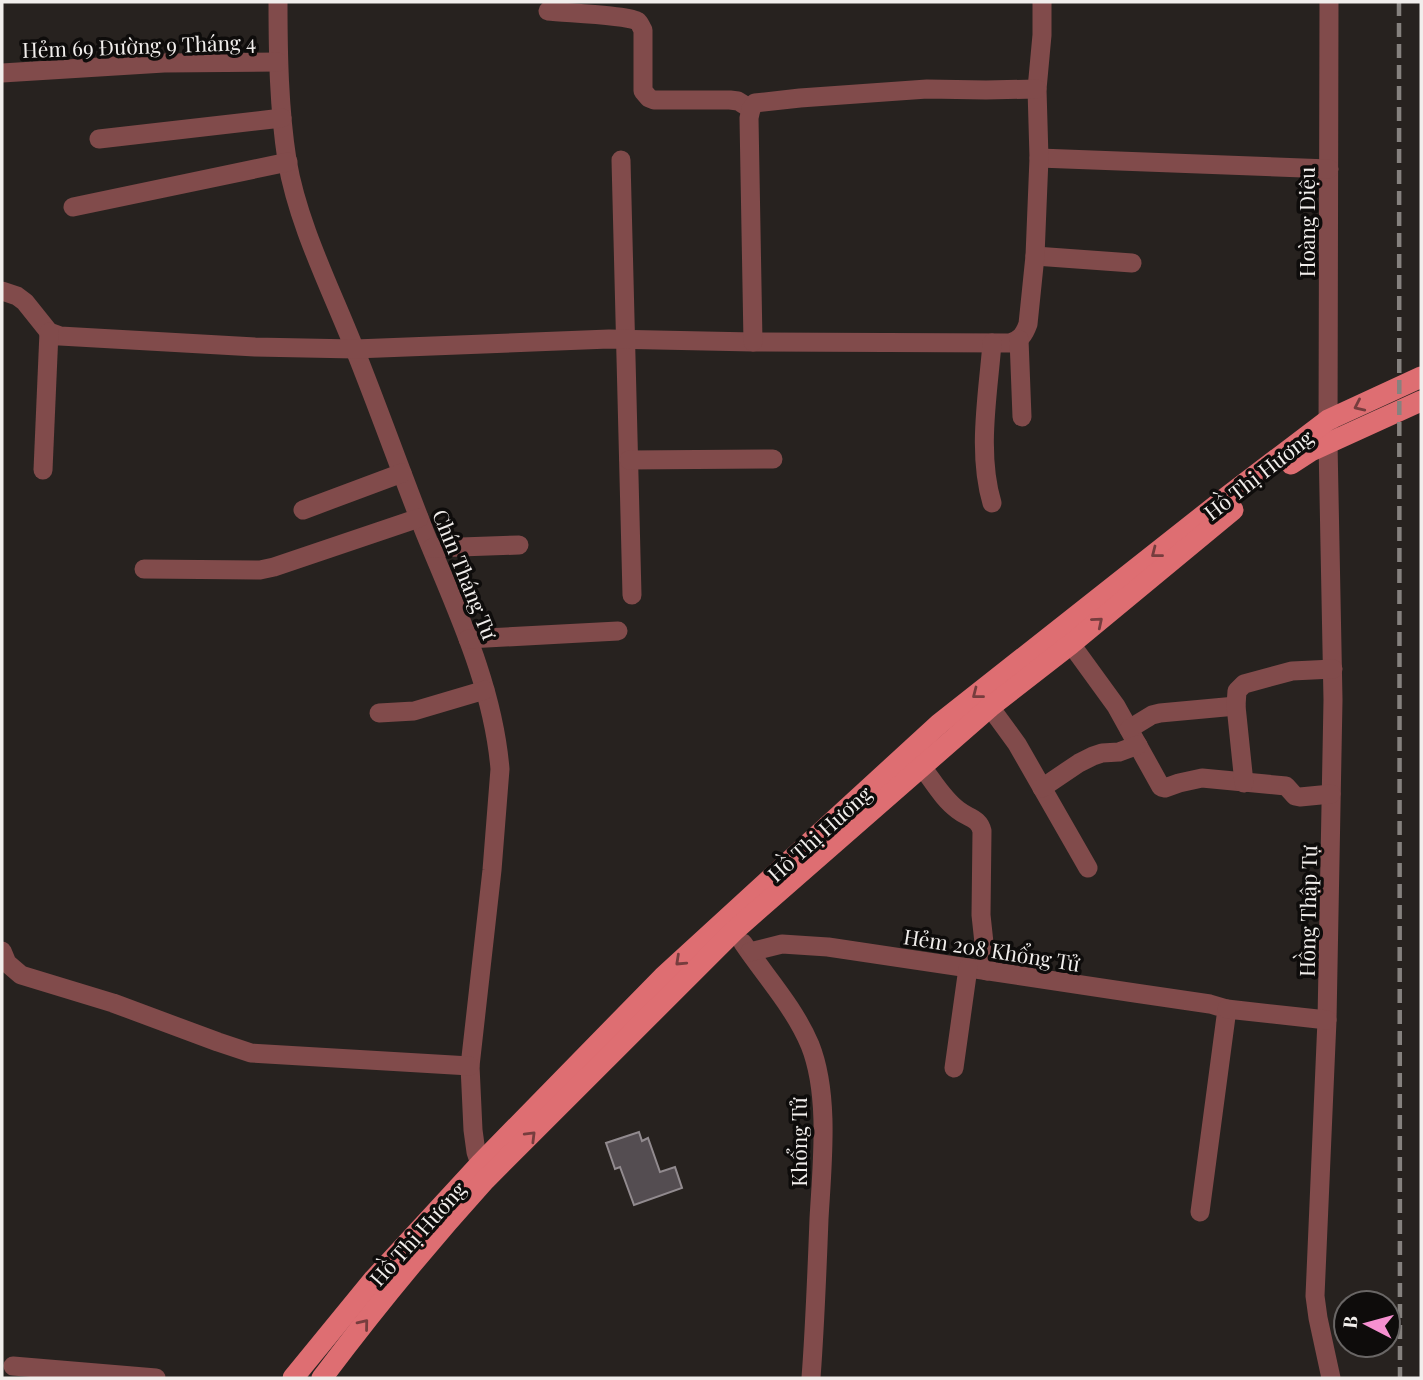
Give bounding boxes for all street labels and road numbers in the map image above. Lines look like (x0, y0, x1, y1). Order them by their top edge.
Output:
street label: Hẻm 69 Đường 9 Tháng 4 (22, 27, 256, 63)
street label: Hoàng Diệu (1292, 167, 1320, 277)
street label: Hồ Thị Hương (1198, 423, 1318, 525)
street label: Chín Tháng Tư (427, 505, 505, 644)
street label: Hồ Thị Hương (761, 779, 877, 887)
street label: Hồng Thập Tự (1292, 844, 1322, 977)
street label: Hẻm 208 Khổng Tử (902, 921, 1083, 977)
street label: Khổng Tử (784, 1096, 812, 1187)
street label: Hồ Thị Hương (363, 1175, 471, 1291)

